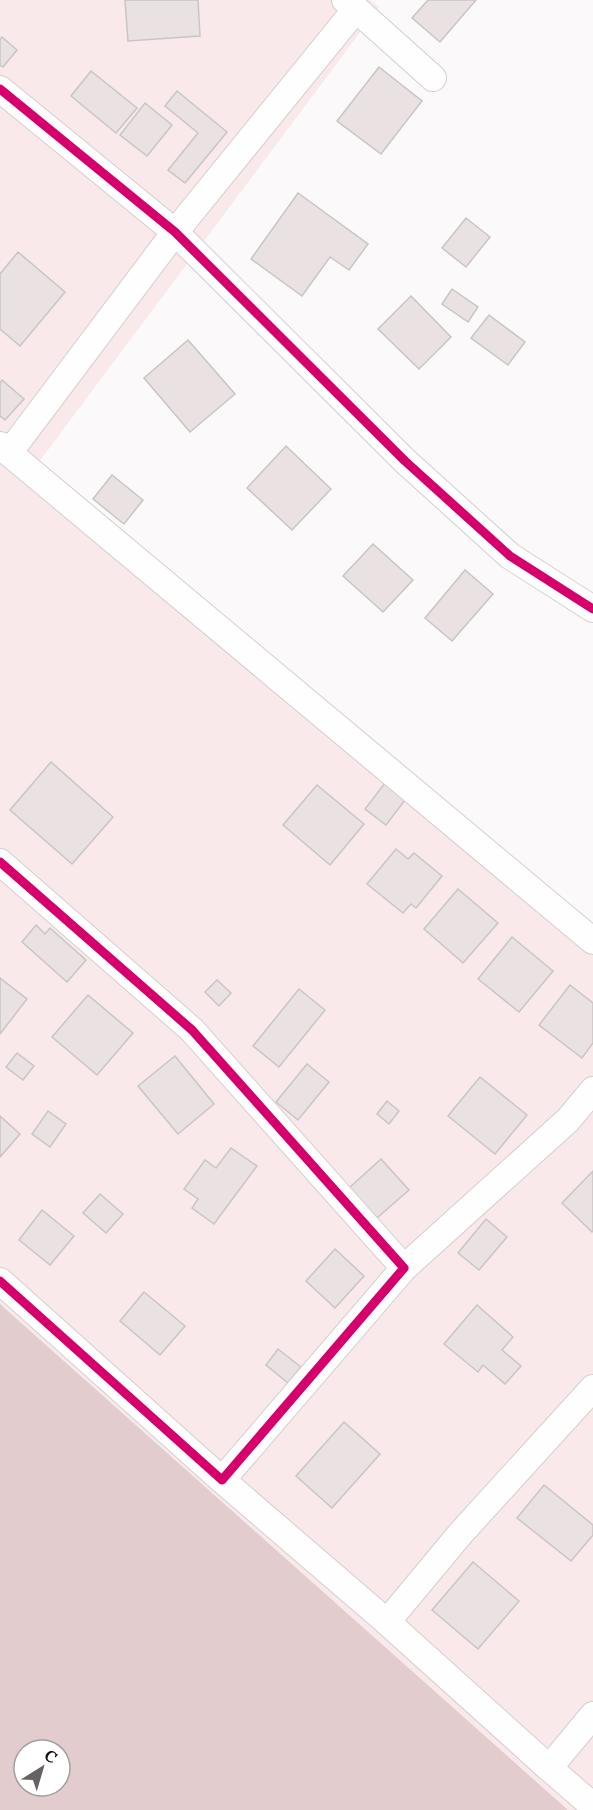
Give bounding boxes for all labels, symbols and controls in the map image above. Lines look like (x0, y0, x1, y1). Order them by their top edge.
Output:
north arrow (12, 1738, 72, 1798)
text: С (41, 1745, 61, 1767)

